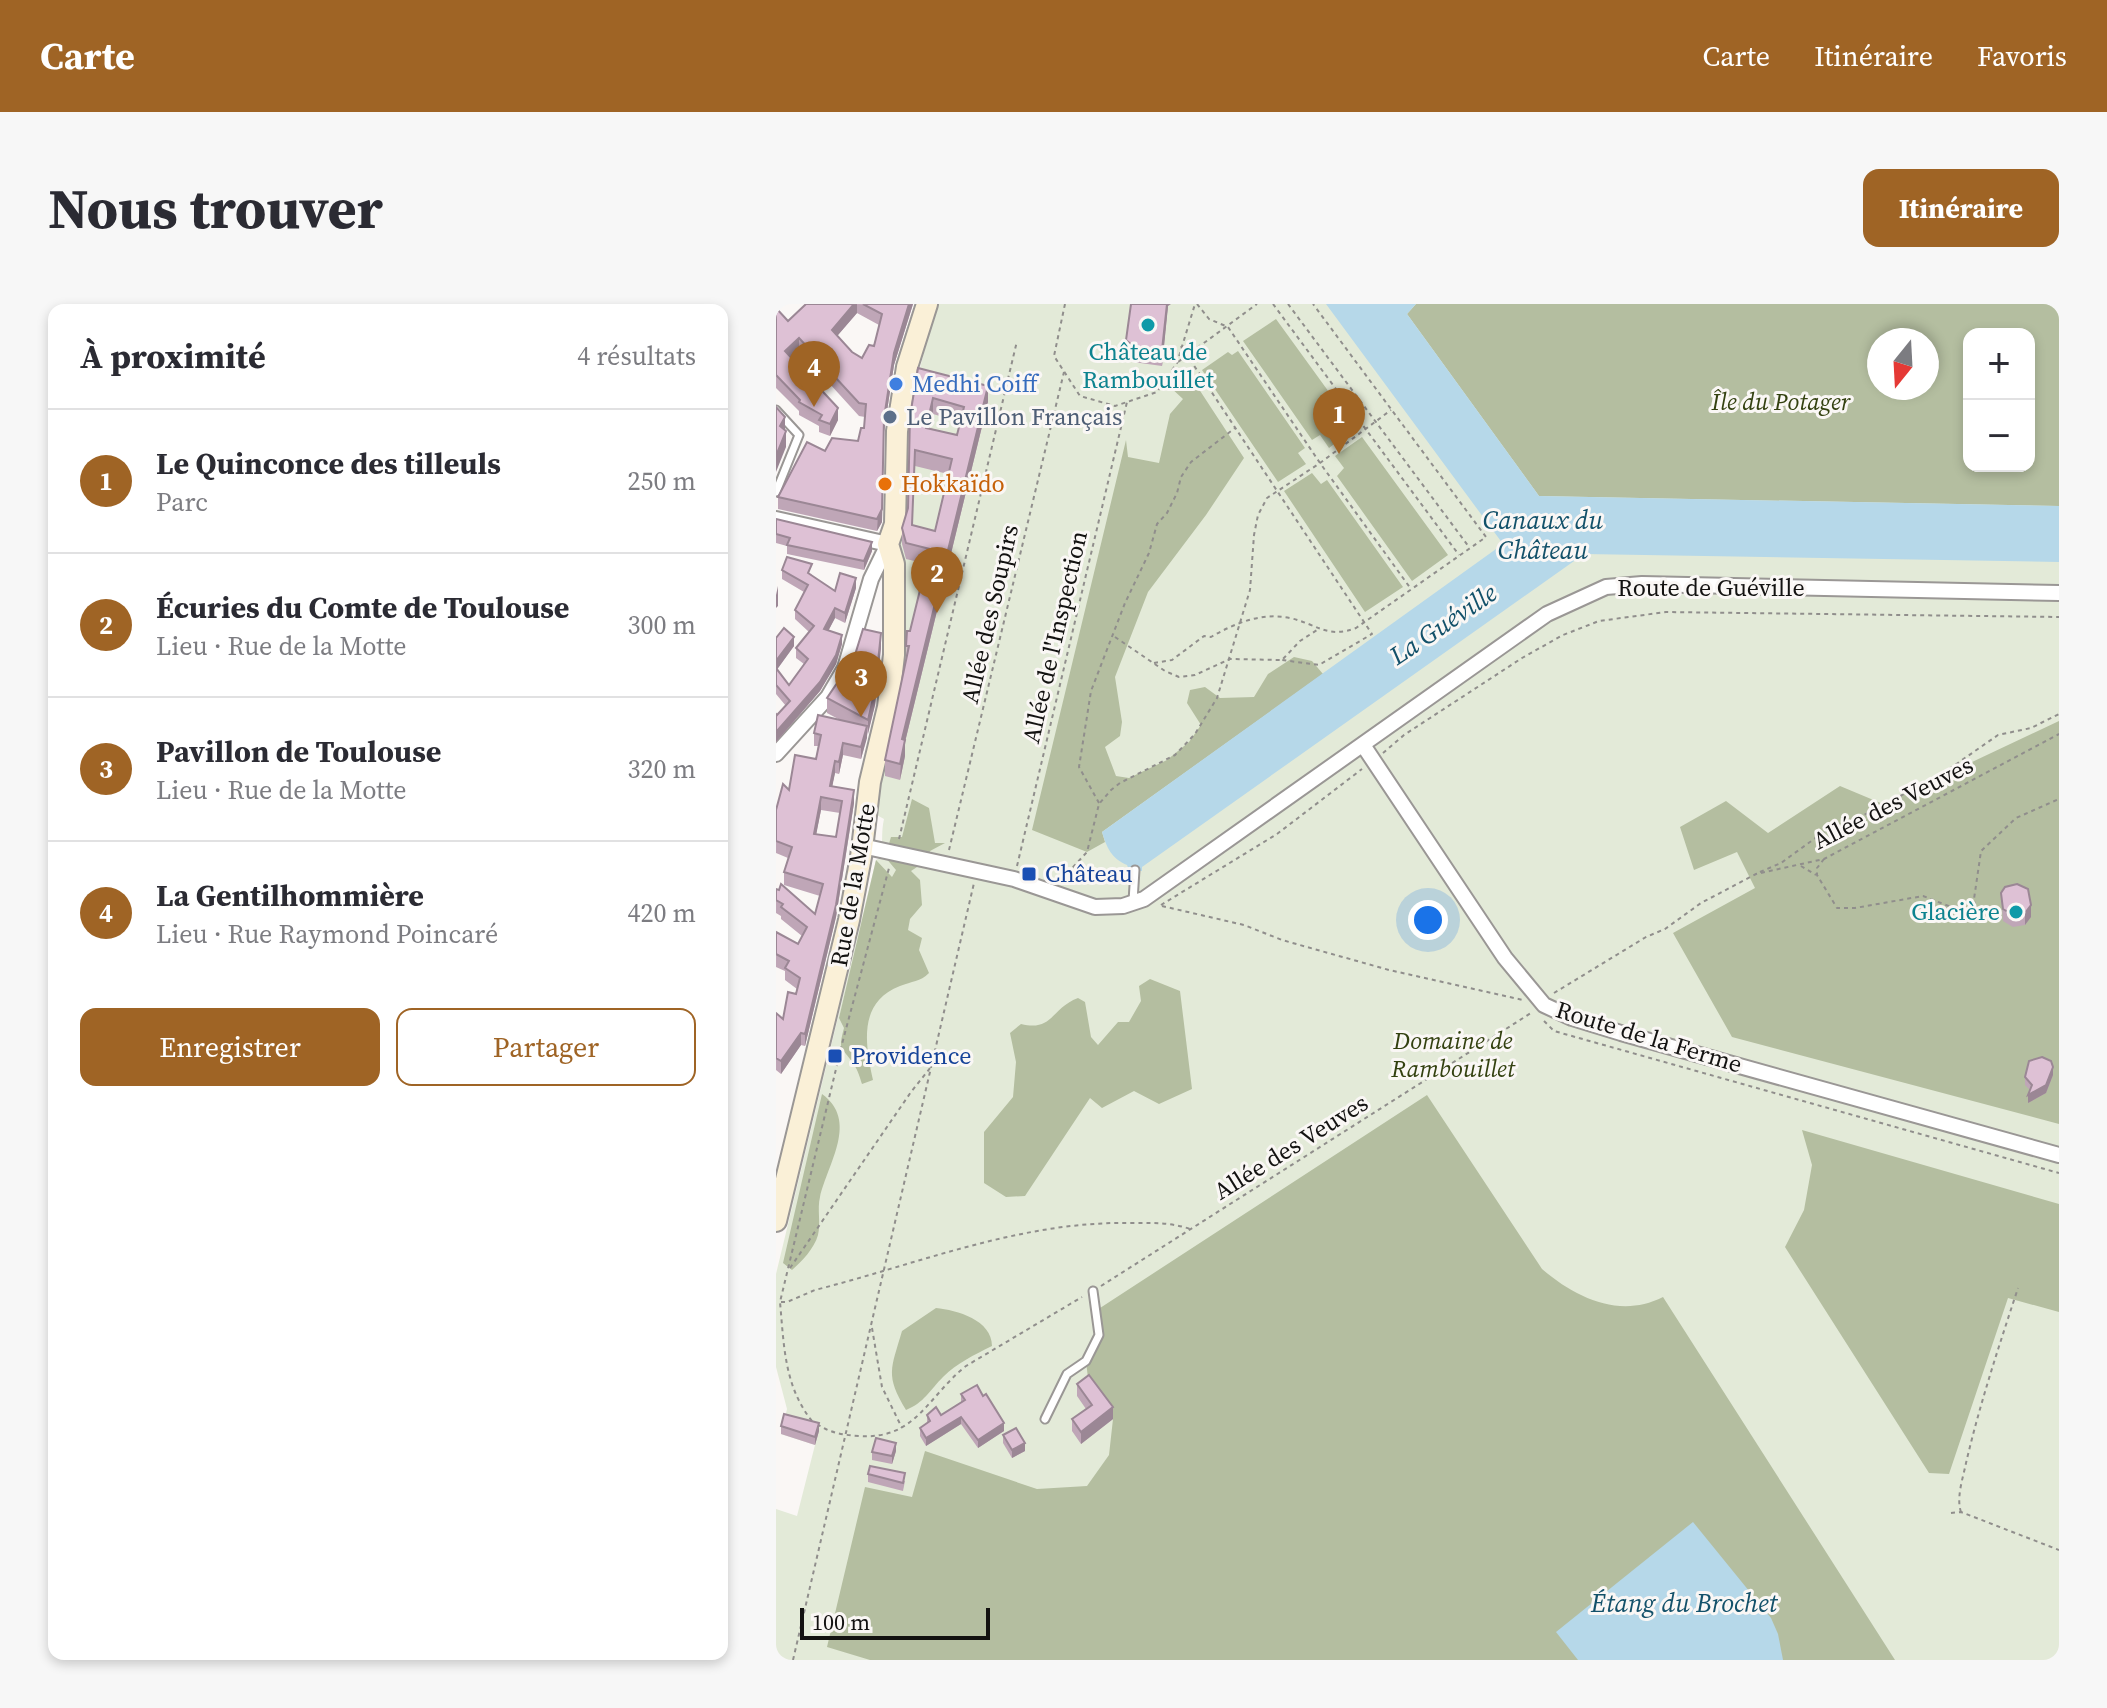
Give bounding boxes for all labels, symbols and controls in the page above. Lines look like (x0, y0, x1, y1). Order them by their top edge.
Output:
text: Carte (40, 30, 135, 82)
text: Carte (1703, 37, 1770, 75)
text: Itinéraire (1814, 37, 1933, 75)
text: Favoris (1977, 37, 2067, 75)
button: Itinéraire (1863, 169, 2059, 247)
text: Nous trouver (48, 170, 383, 247)
marker: Château de Rambouillet (1139, 316, 1157, 334)
north arrow (1867, 328, 1939, 400)
map controls (1963, 328, 2035, 472)
button: + (1963, 328, 2035, 400)
text: À proximité (80, 333, 266, 379)
place label: Château de Rambouillet (1082, 335, 1214, 396)
text: 4 résultats (577, 338, 696, 374)
pin: 4 (788, 341, 840, 407)
place label: Medhi Coiff (912, 367, 1040, 400)
marker: Medhi Coiff (887, 375, 905, 393)
park label: Île du Potager (1711, 385, 1852, 418)
pin: 1 (1313, 388, 1365, 454)
place label: Le Pavillon Français (906, 400, 1122, 433)
button: − (1963, 400, 2035, 472)
marker: Le Pavillon Français (881, 408, 899, 426)
text: Le Quinconce des tilleuls (156, 443, 501, 484)
text: 1 (99, 463, 113, 499)
text: 250 m (628, 463, 696, 499)
place label: Hokkaïdo (901, 467, 1005, 500)
marker: Hokkaïdo (876, 475, 894, 493)
text: Parc (156, 484, 208, 520)
water label: Canaux du Château (1483, 502, 1603, 568)
street label: Allée des Soupirs (953, 521, 1026, 707)
street label: Allée de l'Inspection (1014, 527, 1095, 746)
pin: 2 (911, 547, 963, 613)
street label: Route de Guéville (1617, 571, 1805, 604)
water label: La Guéville (1381, 575, 1504, 674)
text: Écuries du Comte de Toulouse (156, 587, 570, 628)
text: 2 (99, 607, 113, 643)
text: 300 m (628, 607, 696, 643)
text: Lieu · Rue de la Motte (156, 628, 407, 664)
pin: 3 (835, 651, 887, 717)
text: Pavillon de Toulouse (156, 731, 441, 772)
street label: Allée des Veuves (1807, 748, 1979, 857)
text: 3 (99, 751, 113, 787)
text: 320 m (628, 751, 696, 787)
text: Lieu · Rue de la Motte (156, 772, 407, 808)
street label: Rue de la Motte (822, 801, 883, 969)
place label: Château (1045, 857, 1133, 890)
marker: Château (1020, 865, 1038, 883)
text: La Gentilhommière (156, 875, 424, 916)
text: 4 (99, 895, 113, 931)
text: 420 m (628, 895, 696, 931)
place label: Glacière (1911, 895, 2000, 928)
your location (1408, 900, 1448, 940)
marker: Glacière (2007, 903, 2025, 921)
text: Lieu · Rue Raymond Poincaré (156, 916, 498, 952)
street label: Route de la Ferme (1552, 992, 1746, 1081)
button: Enregistrer (80, 1008, 380, 1086)
button: Partager (396, 1008, 696, 1086)
park label: Domaine de Rambouillet (1390, 1024, 1516, 1085)
place label: Providence (851, 1039, 972, 1072)
marker: Providence (826, 1047, 844, 1065)
street label: Allée des Veuves (1207, 1086, 1374, 1207)
water label: Étang du Brochet (1590, 1585, 1779, 1621)
scale bar (800, 1604, 990, 1640)
text: 100 m (812, 1607, 870, 1637)

